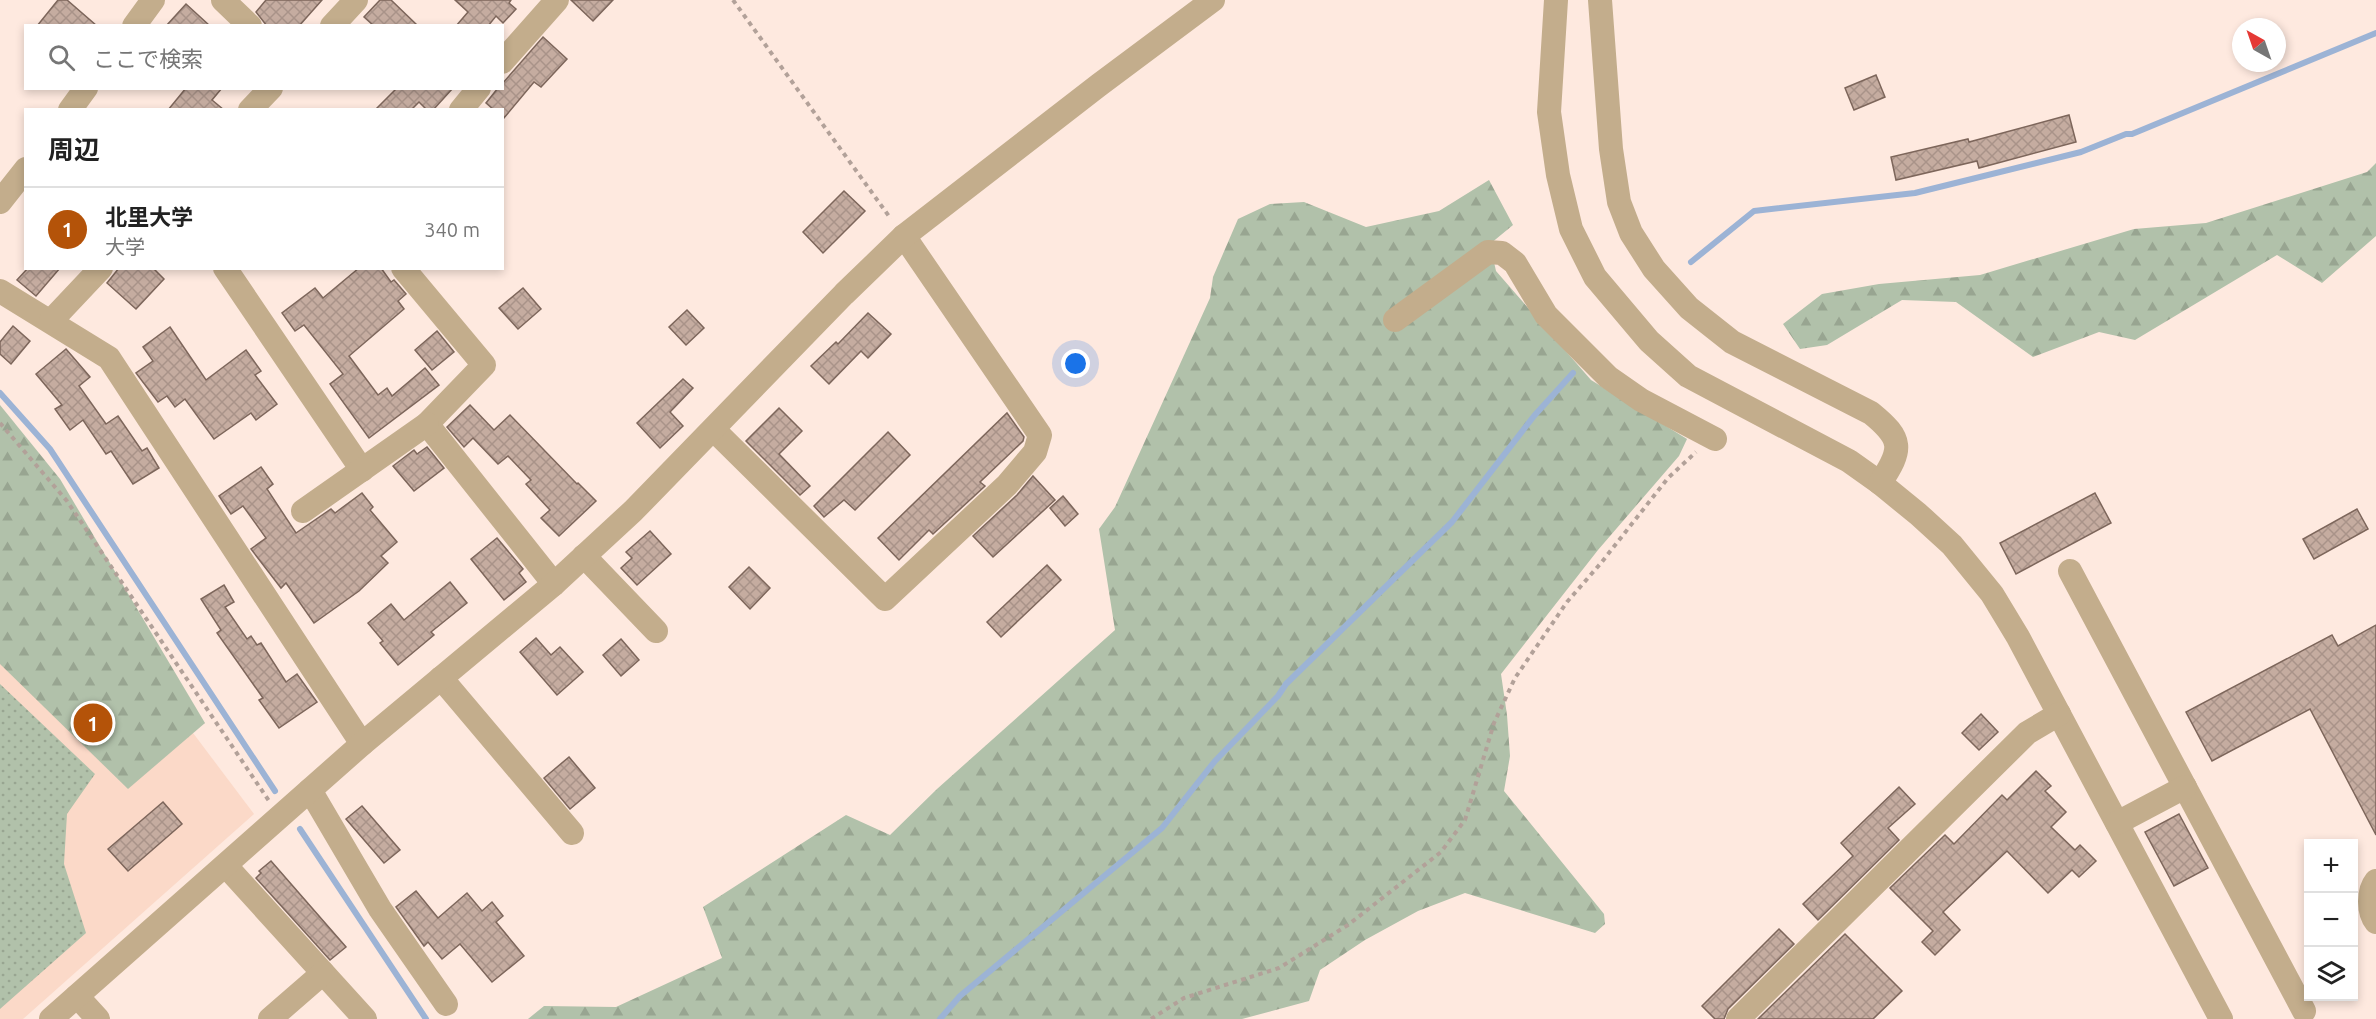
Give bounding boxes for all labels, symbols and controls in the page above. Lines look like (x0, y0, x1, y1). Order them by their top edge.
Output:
north arrow (2232, 18, 2286, 72)
search box (24, 24, 504, 90)
icon: search (45, 41, 78, 74)
text: ここで検索 (93, 46, 203, 71)
text: 周辺 (48, 135, 100, 164)
text: 北里大学 (105, 204, 193, 229)
text: 1 (62, 218, 73, 241)
text: 340 m (424, 218, 480, 241)
text: 大学 (105, 235, 145, 258)
your location (1061, 349, 1090, 378)
pin: 1 (74, 700, 112, 746)
map controls (2304, 839, 2358, 1001)
button: + (2304, 839, 2358, 893)
button: − (2304, 893, 2358, 947)
button: layers (2304, 947, 2358, 1001)

